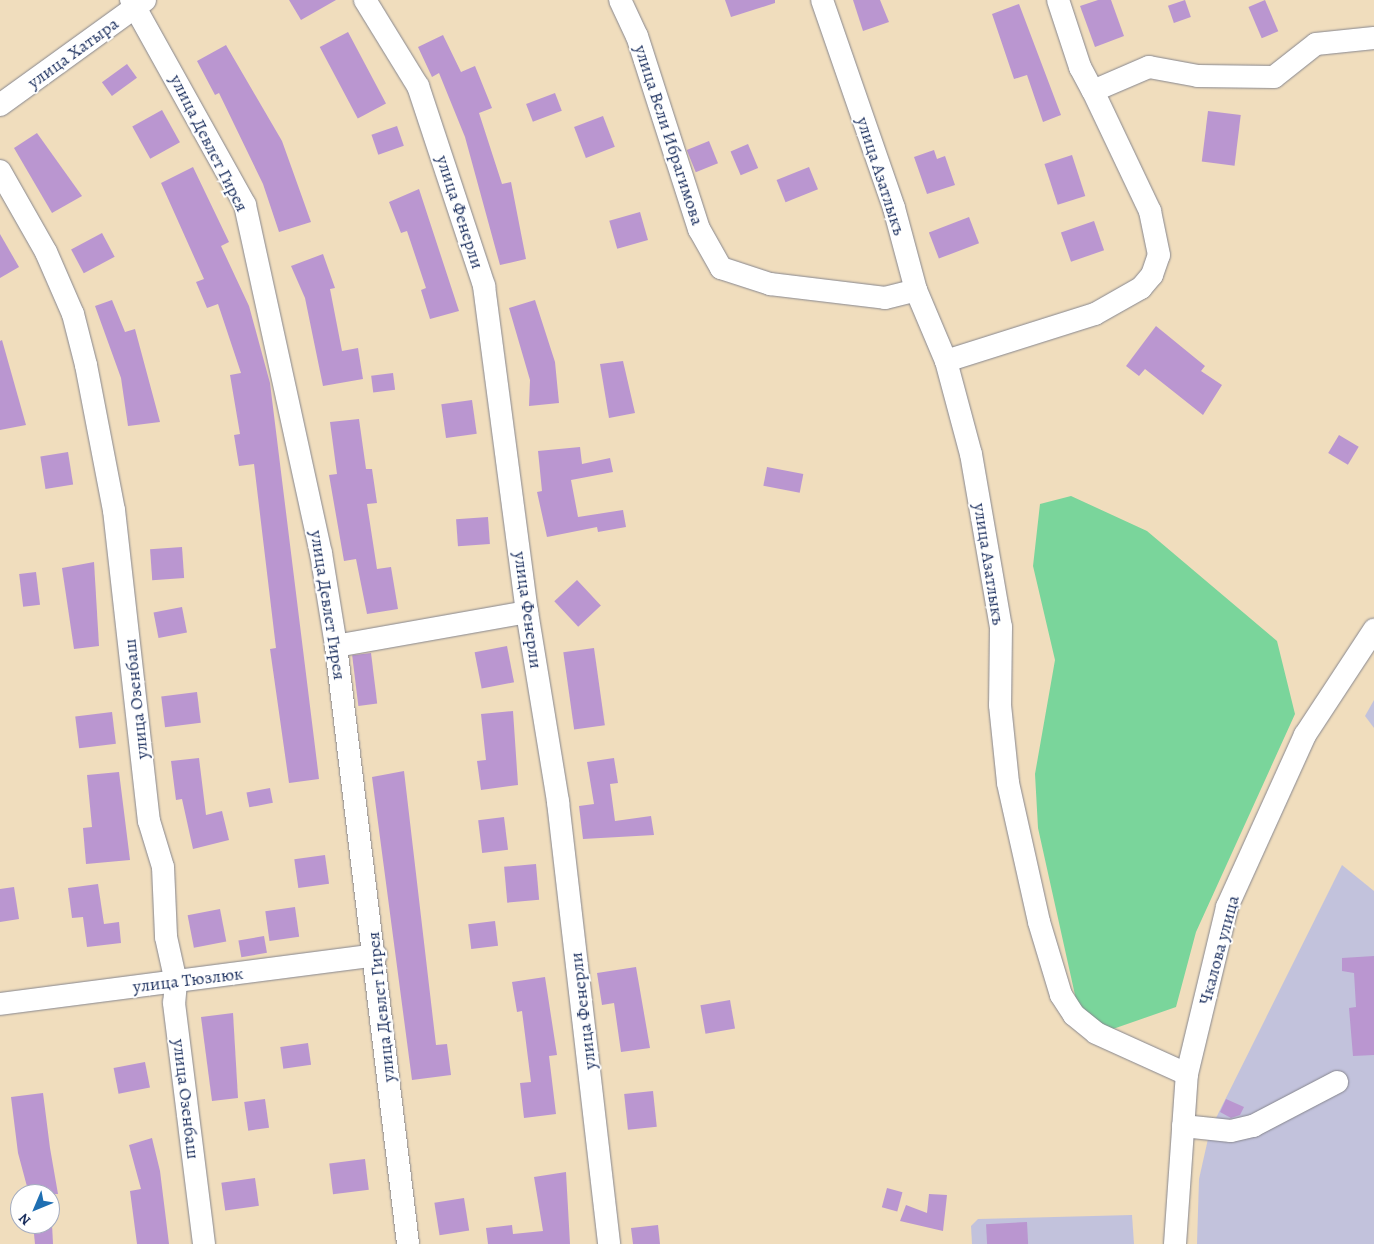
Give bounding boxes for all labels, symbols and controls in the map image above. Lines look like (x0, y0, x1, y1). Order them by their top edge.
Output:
street label: улица Хатыра (23, 13, 123, 93)
street label: улица Вели Ибрагимова (630, 42, 708, 228)
street label: улица Девлет Гирея (165, 71, 253, 215)
street label: улица Азатлыкъ (852, 114, 910, 238)
street label: улица Фенерли (431, 153, 489, 271)
street label: улица Азатлыкъ (969, 501, 1009, 627)
street label: улица Девлет Гирея (306, 529, 350, 681)
street label: улица Фенерли (509, 550, 547, 670)
street label: улица Озенбаш (119, 638, 153, 760)
street label: Чкалова улица (1194, 893, 1244, 1007)
street label: улица Девлет Гирея (362, 931, 400, 1083)
street label: улица Фенерли (565, 951, 601, 1071)
street label: улица Тюзлюк (131, 963, 245, 997)
street label: улица Озенбаш (168, 1038, 204, 1160)
north arrow (10, 1184, 60, 1234)
text: N (14, 1209, 35, 1230)

